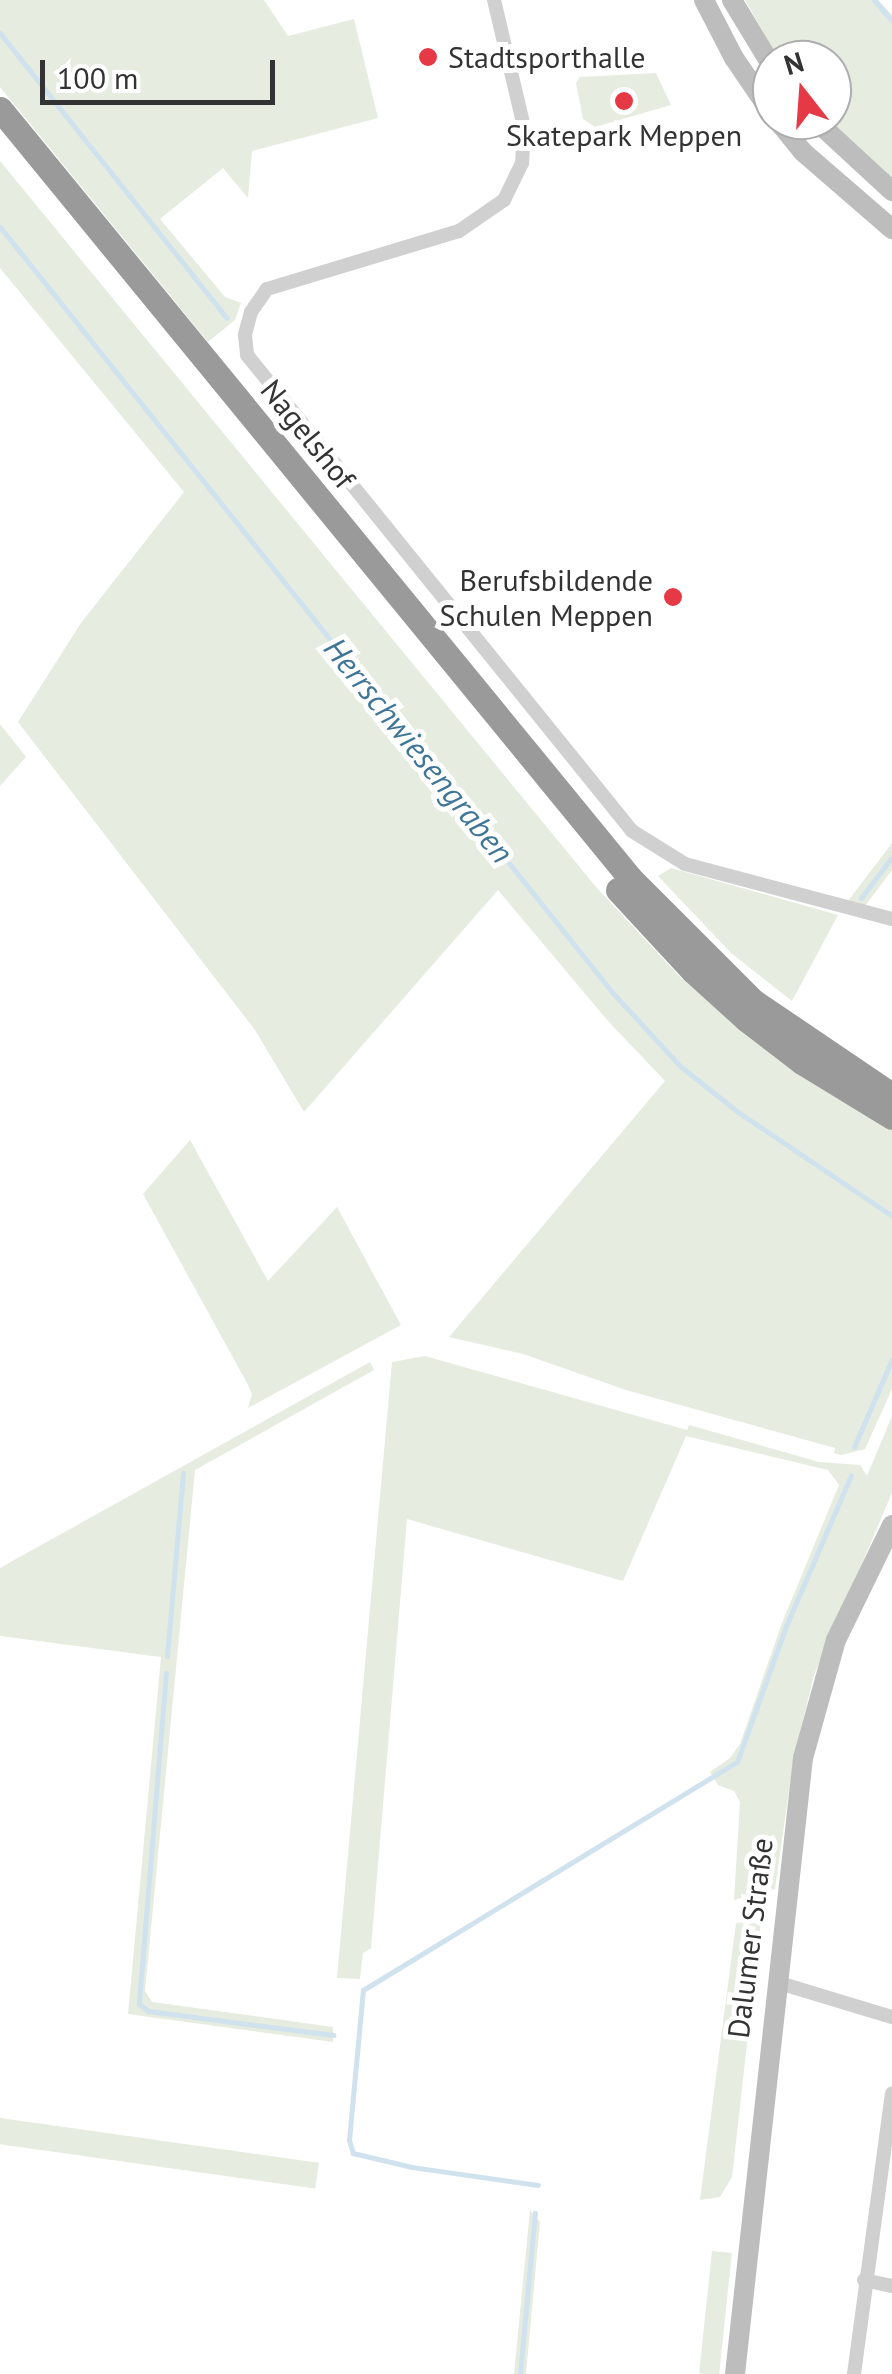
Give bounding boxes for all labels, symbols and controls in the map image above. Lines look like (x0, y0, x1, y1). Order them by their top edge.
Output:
place label: Stadtsporthalle (448, 39, 646, 75)
scale bar (45, 40, 280, 102)
north arrow (752, 40, 852, 140)
text: N (779, 42, 808, 83)
marker: Stadtsporthalle (417, 46, 439, 68)
text: 100 m (57, 58, 138, 97)
marker: Skatepark Meppen (613, 90, 635, 112)
place label: Skatepark Meppen (505, 117, 743, 153)
street label: Nagelshof (253, 372, 363, 496)
place label: Berufsbildende Schulen Meppen (439, 562, 653, 632)
marker: Berufsbildende Schulen Meppen (662, 586, 684, 608)
water label: Herrschwiesengraben (316, 630, 522, 870)
street label: Dalumer Straße (720, 1836, 780, 2040)

